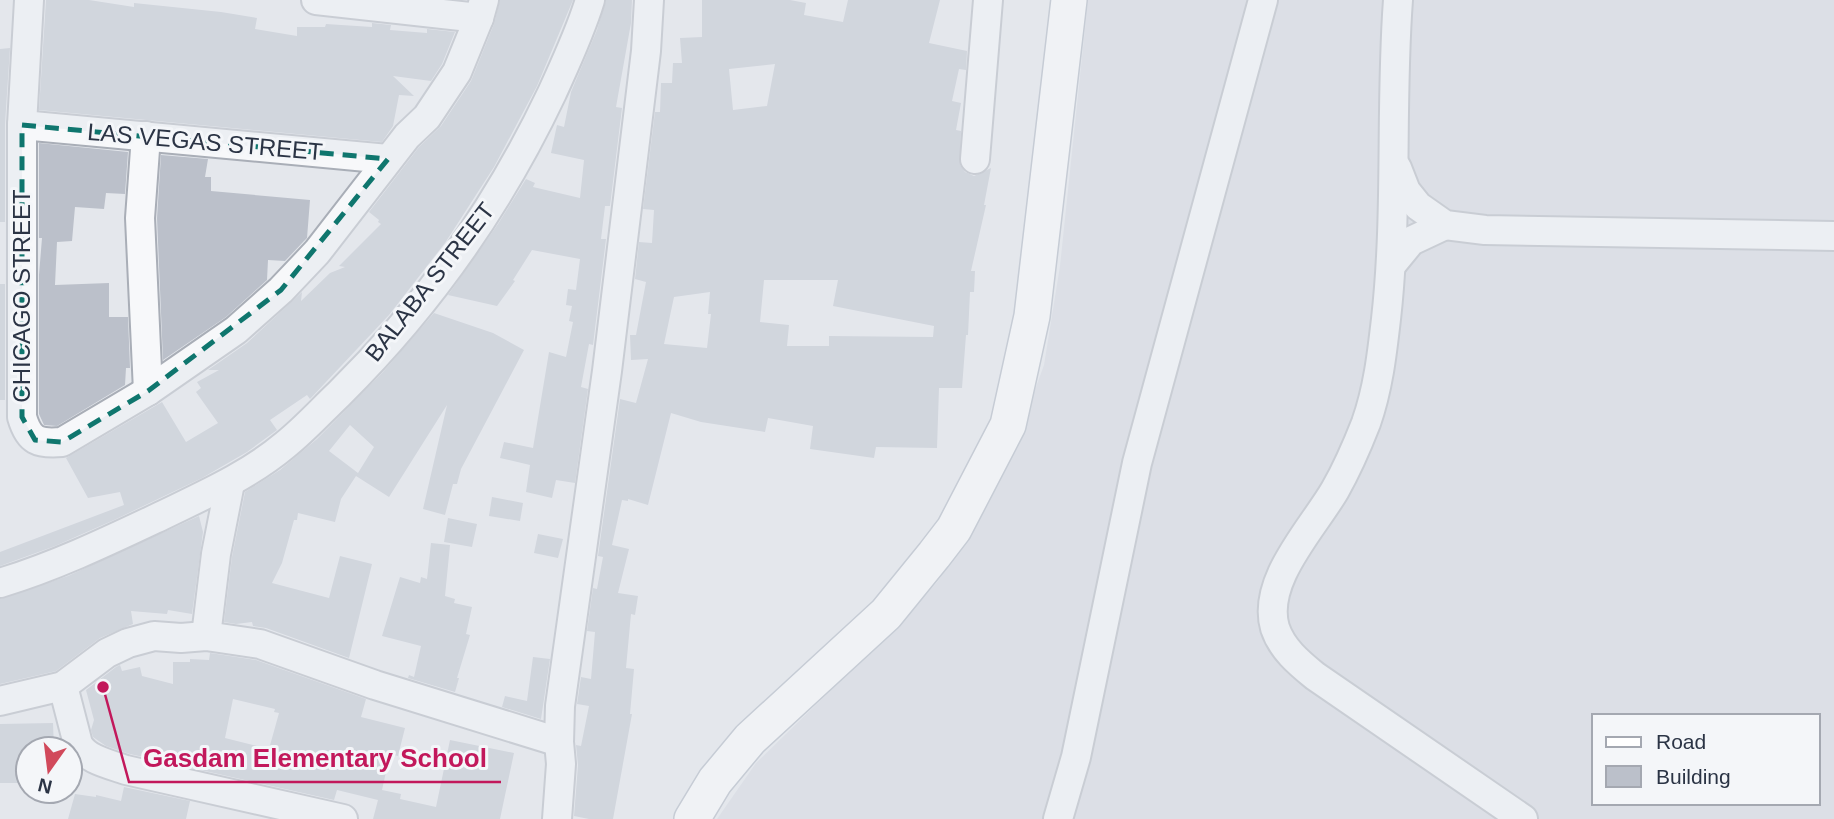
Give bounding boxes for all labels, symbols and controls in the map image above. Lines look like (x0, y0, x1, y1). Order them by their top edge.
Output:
street label: LAS VEGAS STREET (86, 118, 324, 165)
street label: CHICAGO STREET (8, 189, 35, 403)
street label: BALABA STREET (359, 197, 500, 366)
legend (1592, 714, 1820, 805)
text: Road (1656, 730, 1706, 753)
north arrow (14, 735, 84, 805)
callout: Gasdam Elementary School (129, 735, 501, 782)
text: Gasdam Elementary School (143, 743, 487, 773)
text: Building (1656, 765, 1731, 788)
text: N (36, 774, 54, 798)

